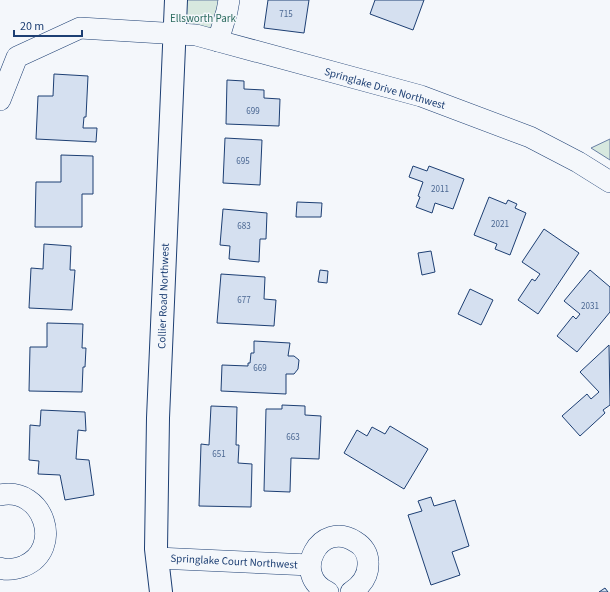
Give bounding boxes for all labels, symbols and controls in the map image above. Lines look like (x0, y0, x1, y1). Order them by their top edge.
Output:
house number: 715 (279, 8, 293, 21)
park label: Ellsworth Park (170, 11, 237, 26)
scale bar (14, 12, 82, 38)
text: 20 m (20, 18, 44, 35)
street label: Springlake Drive Northwest (323, 64, 447, 113)
house number: 699 (246, 105, 260, 118)
house number: 695 (236, 155, 250, 168)
house number: 2011 (431, 183, 449, 196)
house number: 2021 (491, 218, 509, 231)
house number: 683 (237, 220, 251, 233)
street label: Collier Road Northwest (154, 243, 173, 349)
house number: 677 (237, 294, 251, 307)
house number: 2031 (581, 300, 599, 313)
house number: 669 (253, 362, 267, 375)
house number: 663 (286, 431, 300, 444)
house number: 651 (212, 448, 226, 461)
street label: Springlake Court Northwest (170, 551, 298, 572)

